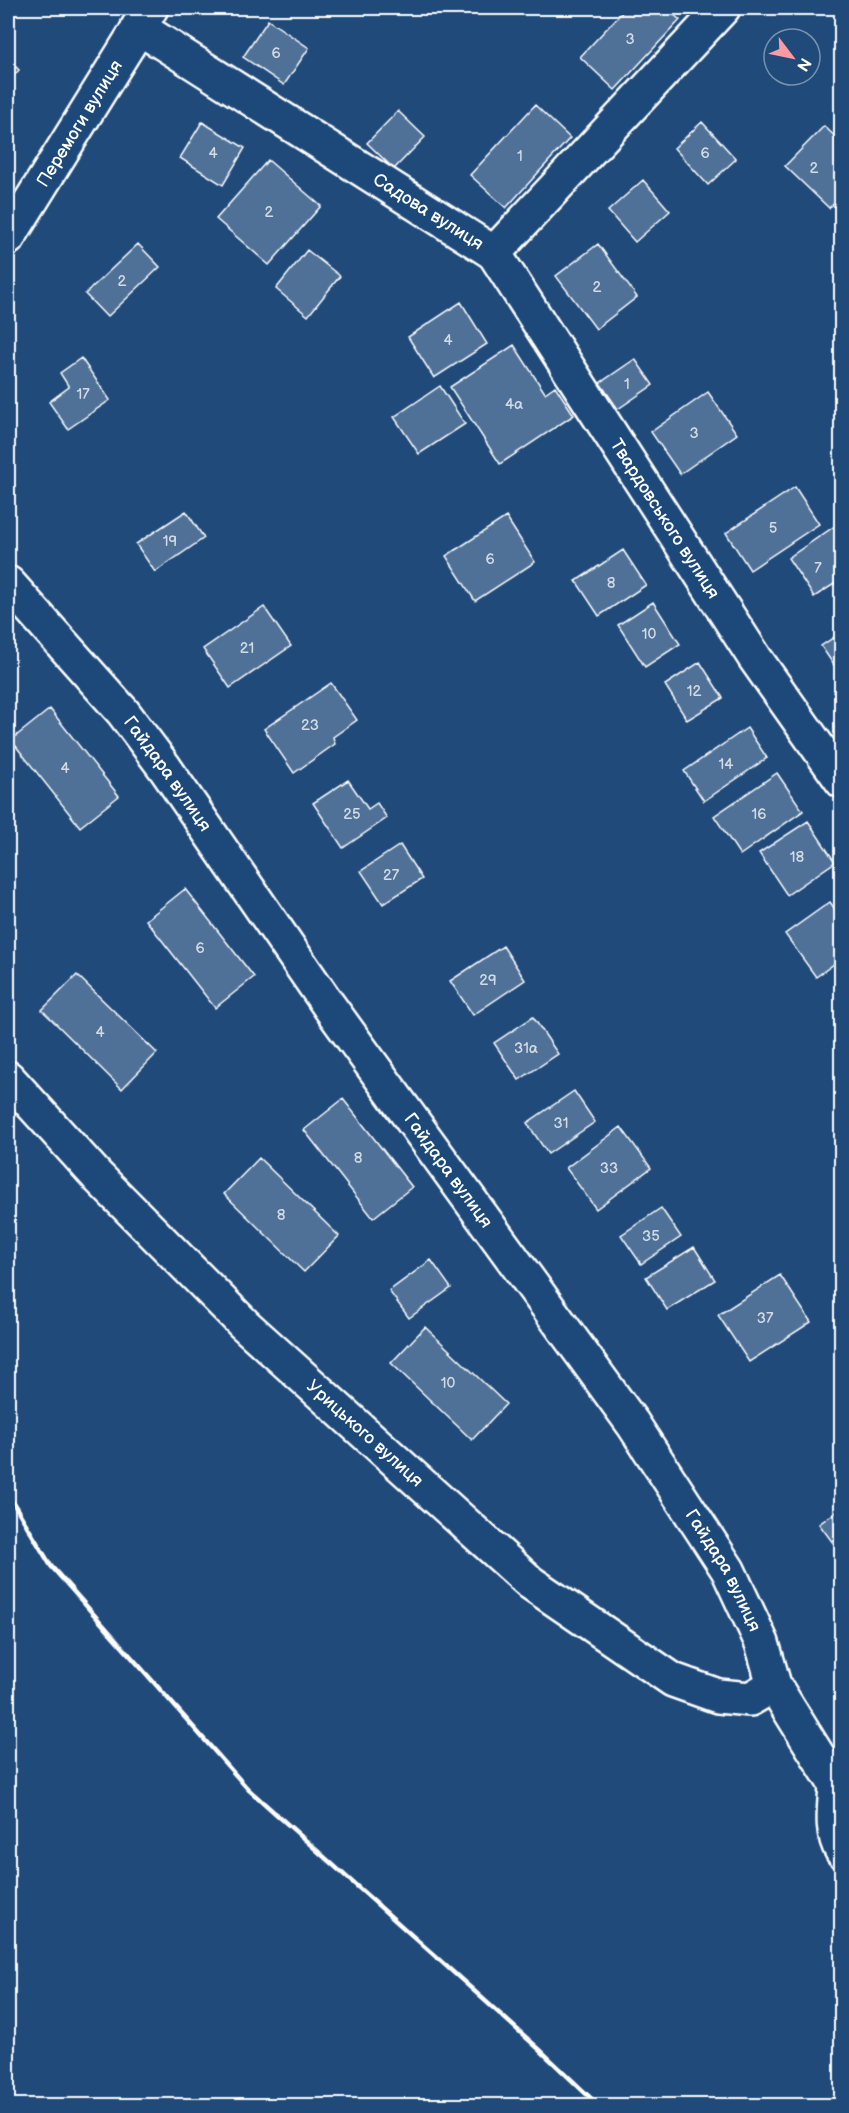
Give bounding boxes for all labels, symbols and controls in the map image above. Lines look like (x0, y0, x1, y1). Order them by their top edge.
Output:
north arrow (762, 27, 822, 87)
house number: 3 (625, 30, 635, 49)
house number: 6 (271, 44, 281, 63)
text: N (792, 54, 815, 74)
street label: Перемоги вулиця (32, 56, 127, 191)
house number: 4 (208, 144, 218, 163)
house number: 6 (700, 144, 710, 163)
house number: 1 (517, 147, 523, 166)
house number: 2 (810, 159, 819, 178)
street label: Садова вулиця (369, 169, 487, 255)
house number: 2 (265, 203, 274, 222)
house number: 2 (118, 272, 127, 291)
house number: 2 (593, 278, 602, 297)
house number: 4 (443, 331, 453, 350)
house number: 1 (624, 375, 630, 394)
house number: 17 (76, 385, 90, 404)
house number: 4а (505, 395, 523, 414)
house number: 3 (689, 424, 699, 443)
street label: Твардовського вулиця (606, 435, 724, 603)
house number: 5 (769, 519, 777, 538)
house number: 19 (163, 532, 177, 551)
house number: 6 (485, 550, 495, 569)
house number: 7 (814, 559, 822, 578)
house number: 8 (607, 574, 616, 593)
house number: 10 (642, 625, 656, 644)
house number: 21 (240, 639, 254, 658)
house number: 12 (687, 682, 701, 701)
street label: Гайдара вулиця (119, 712, 216, 836)
house number: 23 (301, 716, 319, 735)
house number: 14 (719, 755, 733, 774)
house number: 4 (60, 759, 70, 778)
house number: 25 (343, 805, 361, 824)
house number: 16 (752, 805, 766, 824)
house number: 18 (790, 848, 805, 867)
house number: 27 (383, 866, 400, 885)
house number: 6 (195, 939, 205, 958)
house number: 29 (479, 971, 497, 990)
house number: 4 (95, 1023, 105, 1042)
house number: 31а (514, 1039, 538, 1058)
street label: Гайдара вулиця (399, 1109, 497, 1232)
house number: 31 (553, 1114, 569, 1133)
house number: 8 (354, 1149, 363, 1168)
house number: 33 (600, 1159, 618, 1178)
house number: 8 (277, 1206, 286, 1225)
house number: 35 (642, 1227, 660, 1246)
house number: 37 (757, 1309, 774, 1328)
house number: 10 (441, 1374, 455, 1393)
street label: Урицького вулиця (302, 1376, 427, 1492)
street label: Гайдара вулиця (680, 1506, 765, 1635)

